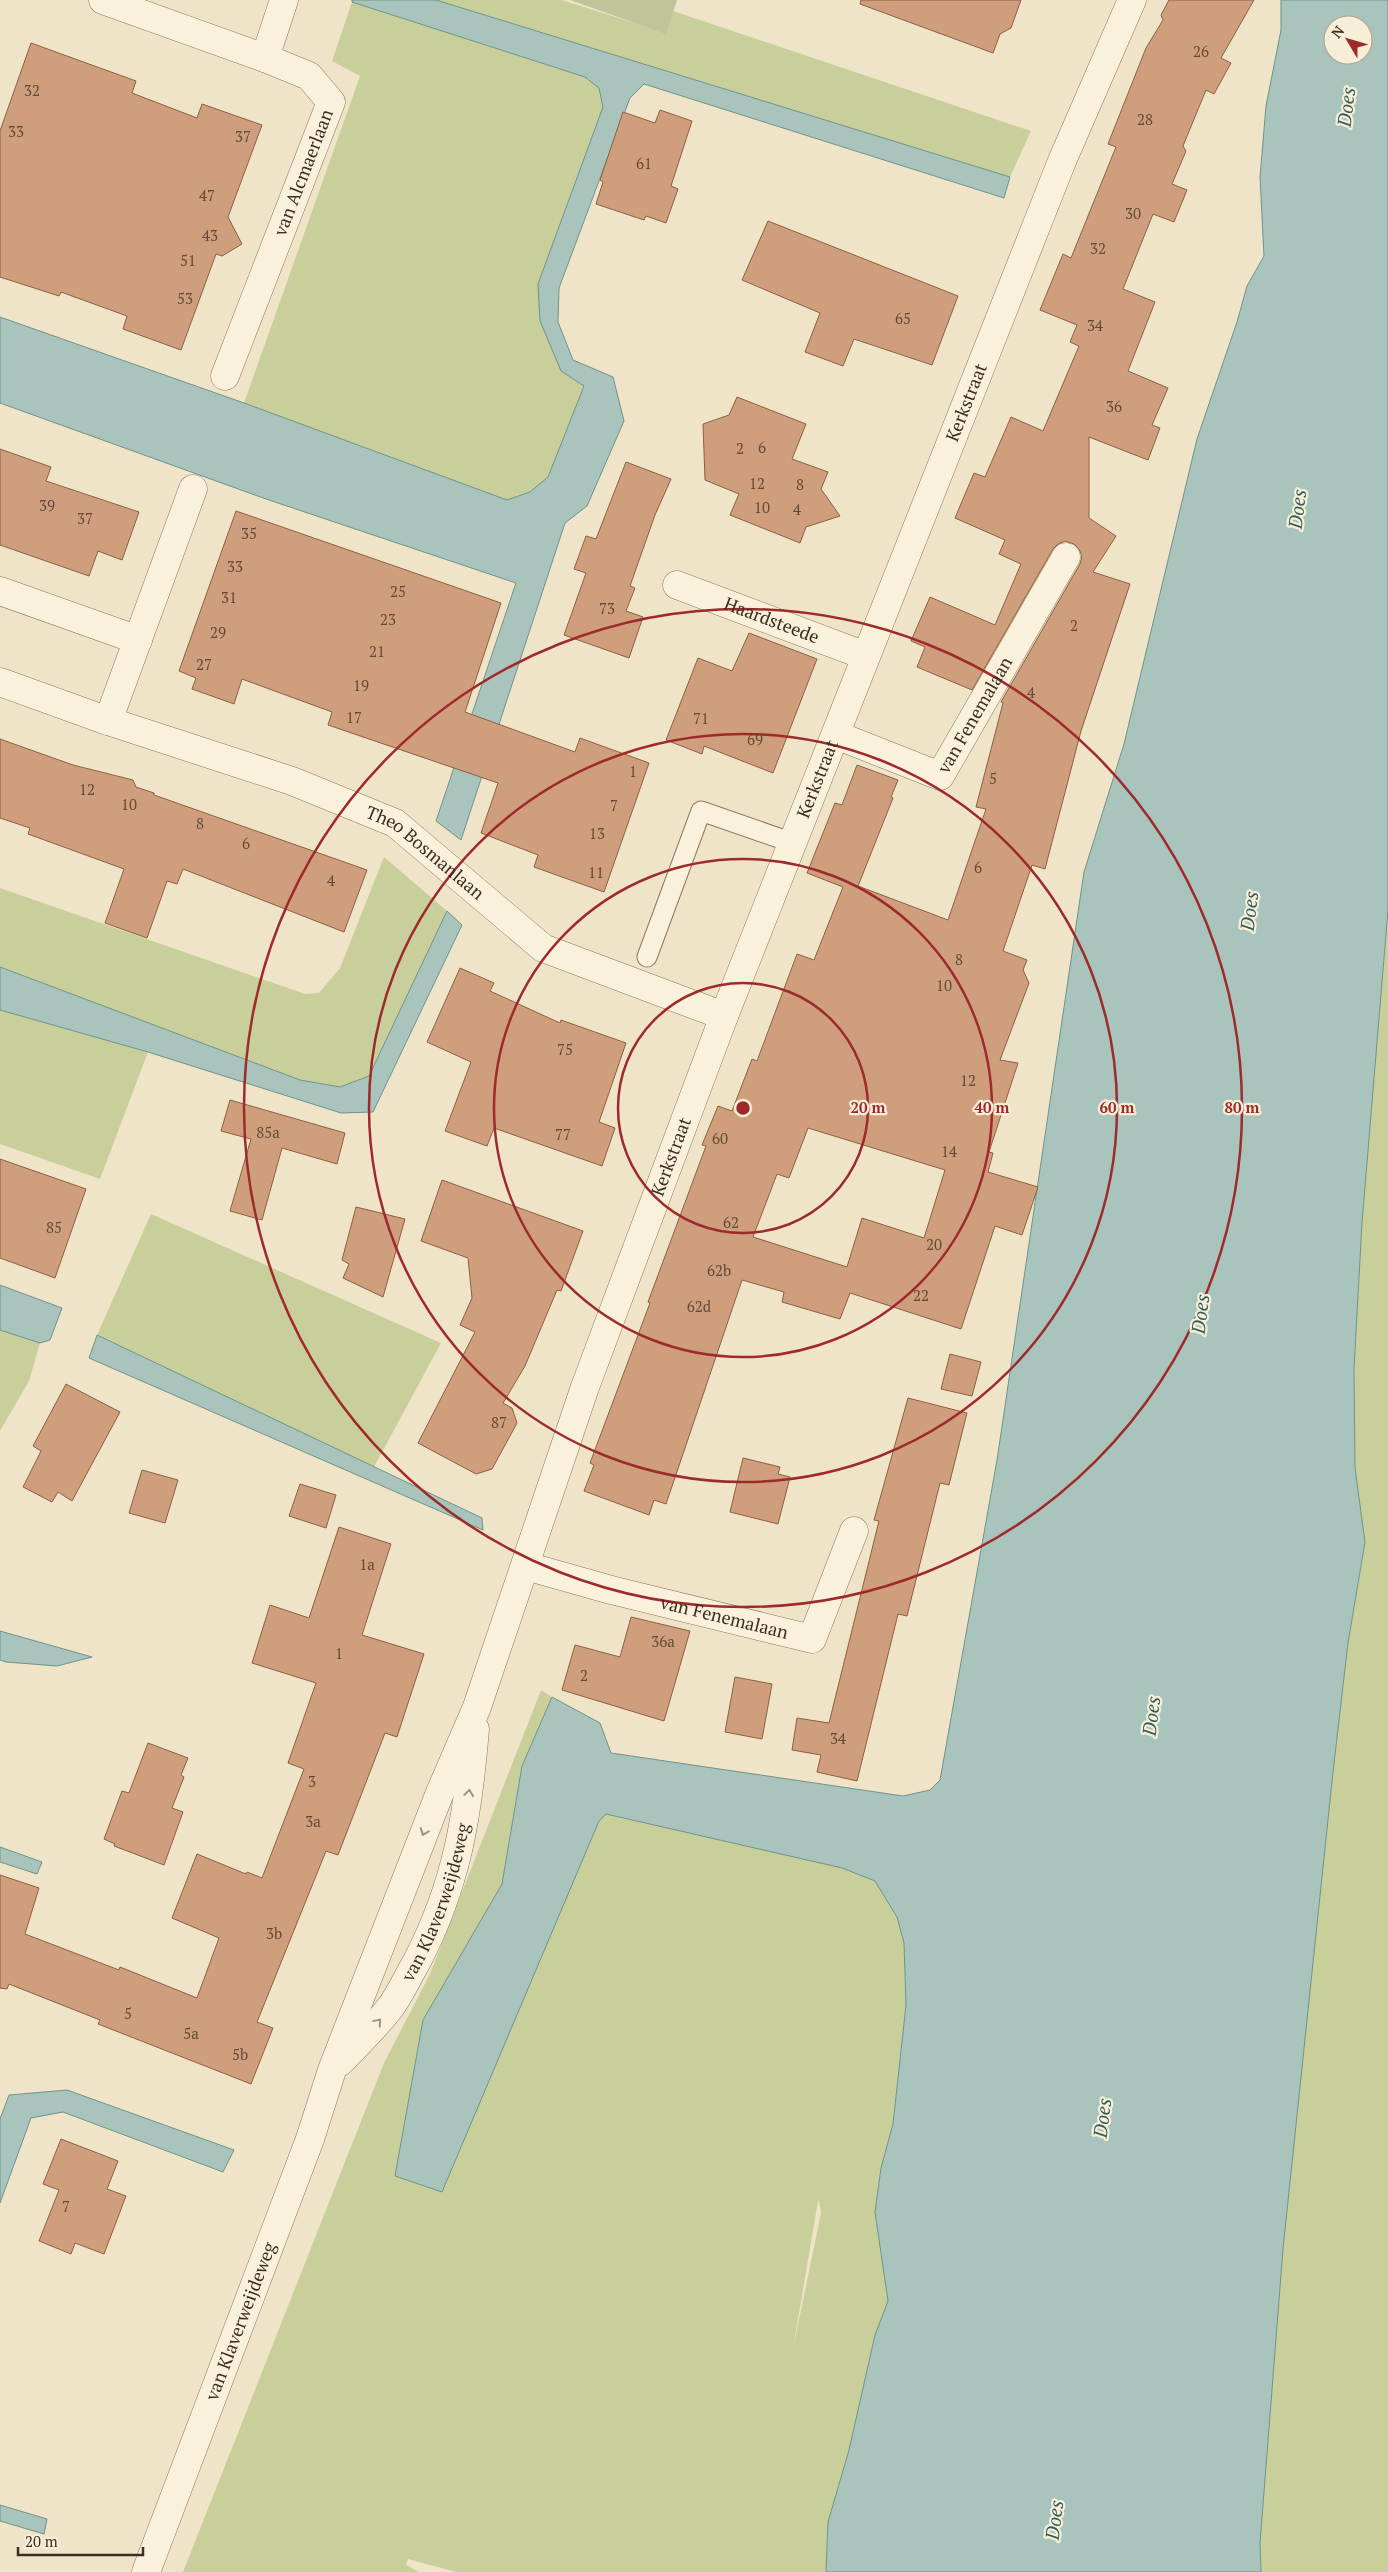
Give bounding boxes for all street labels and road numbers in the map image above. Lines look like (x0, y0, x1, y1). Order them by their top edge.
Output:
street label: van Alcmaerlaan (267, 105, 338, 240)
street label: Kerkstraat (939, 359, 992, 445)
street label: Haardsteede (721, 591, 823, 648)
street label: van Fenemalaan (931, 652, 1017, 778)
street label: Kerkstraat (790, 736, 843, 821)
street label: Theo Bosmanlaan (363, 799, 490, 905)
street label: Kerkstraat (645, 1113, 696, 1199)
street label: van Fenemalaan (657, 1589, 791, 1644)
street label: van Klaverweijdeweg (395, 1820, 474, 1986)
street label: van Klaverweijdeweg (199, 2238, 281, 2405)

